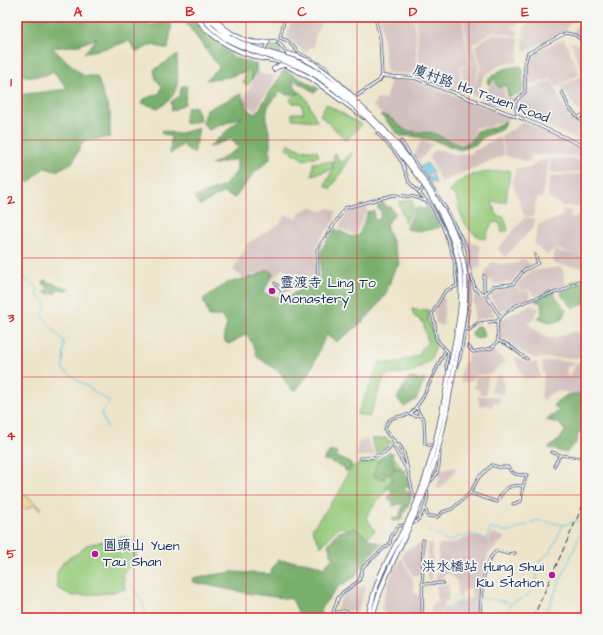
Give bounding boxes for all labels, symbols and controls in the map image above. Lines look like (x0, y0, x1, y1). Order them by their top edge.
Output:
text: A (74, 3, 83, 21)
text: B (185, 3, 195, 21)
text: C (297, 3, 307, 21)
text: D (409, 3, 418, 21)
text: E (521, 3, 529, 21)
street label: 廈村路 Ha Tsuen Road (410, 60, 552, 128)
text: 1 (10, 73, 12, 91)
text: 2 (6, 191, 15, 209)
place label: 靈渡寺 Ling To Monastery (280, 273, 376, 309)
marker: 靈渡寺 Ling To Monastery (267, 286, 277, 296)
text: 3 (7, 309, 15, 327)
text: 4 (7, 427, 16, 445)
place label: 圓頭山 Yuen Tau Shan (103, 536, 180, 572)
text: 5 (6, 545, 16, 563)
marker: 圓頭山 Yuen Tau Shan (90, 549, 100, 559)
place label: 洪水橋站 Hung Shui Kiu Station (422, 557, 544, 593)
marker: 洪水橋站 Hung Shui Kiu Station (547, 570, 557, 580)

